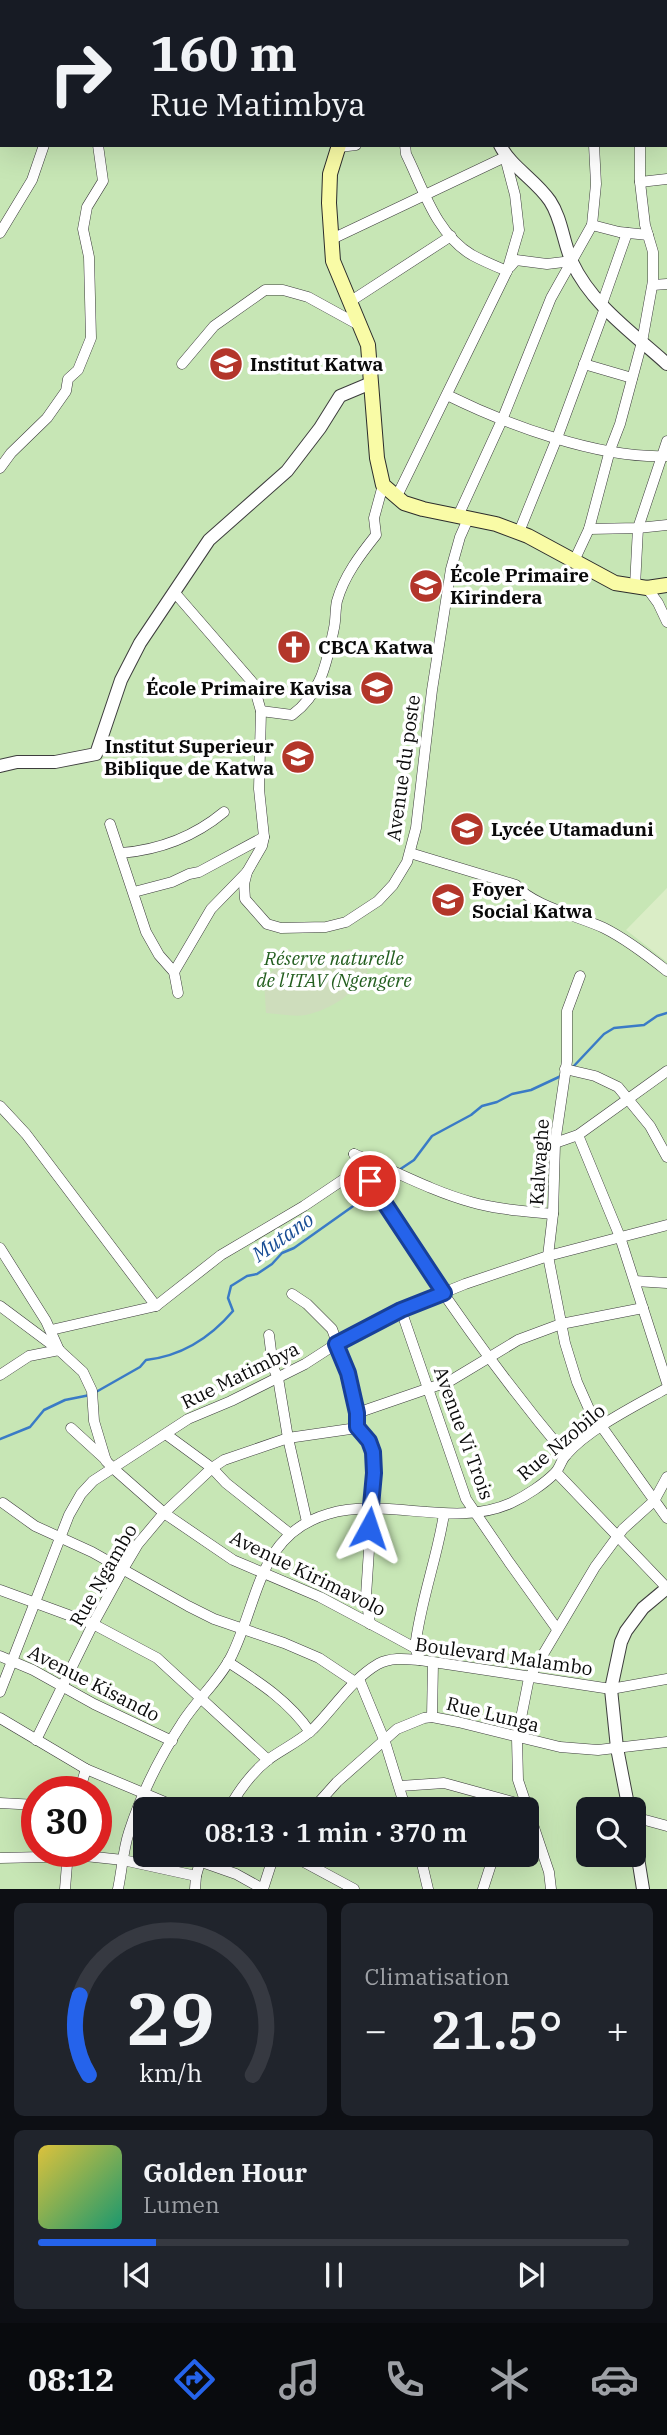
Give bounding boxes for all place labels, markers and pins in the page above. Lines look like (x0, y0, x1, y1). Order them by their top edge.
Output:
school or university icon: Institut Katwa (207, 345, 245, 383)
place label: Institut Katwa (250, 352, 383, 376)
place label: École Primaire Kirindera (450, 563, 589, 609)
school or university icon: École Primaire Kirindera (407, 567, 445, 605)
church icon: CBCA Katwa (275, 628, 313, 666)
place label: CBCA Katwa (318, 635, 434, 659)
school or university icon: École Primaire Kavisa (358, 669, 396, 707)
place label: École Primaire Kavisa (146, 676, 352, 700)
place label: Institut Superieur Biblique de Katwa (104, 734, 275, 780)
school or university icon: Institut Superieur Biblique de Katwa (279, 738, 317, 776)
school or university icon: Lycée Utamaduni (448, 810, 486, 848)
place label: Lycée Utamaduni (491, 817, 654, 841)
place label: Foyer Social Katwa (472, 877, 593, 923)
school or university icon: Foyer Social Katwa (429, 881, 467, 919)
pin (340, 1151, 400, 1211)

